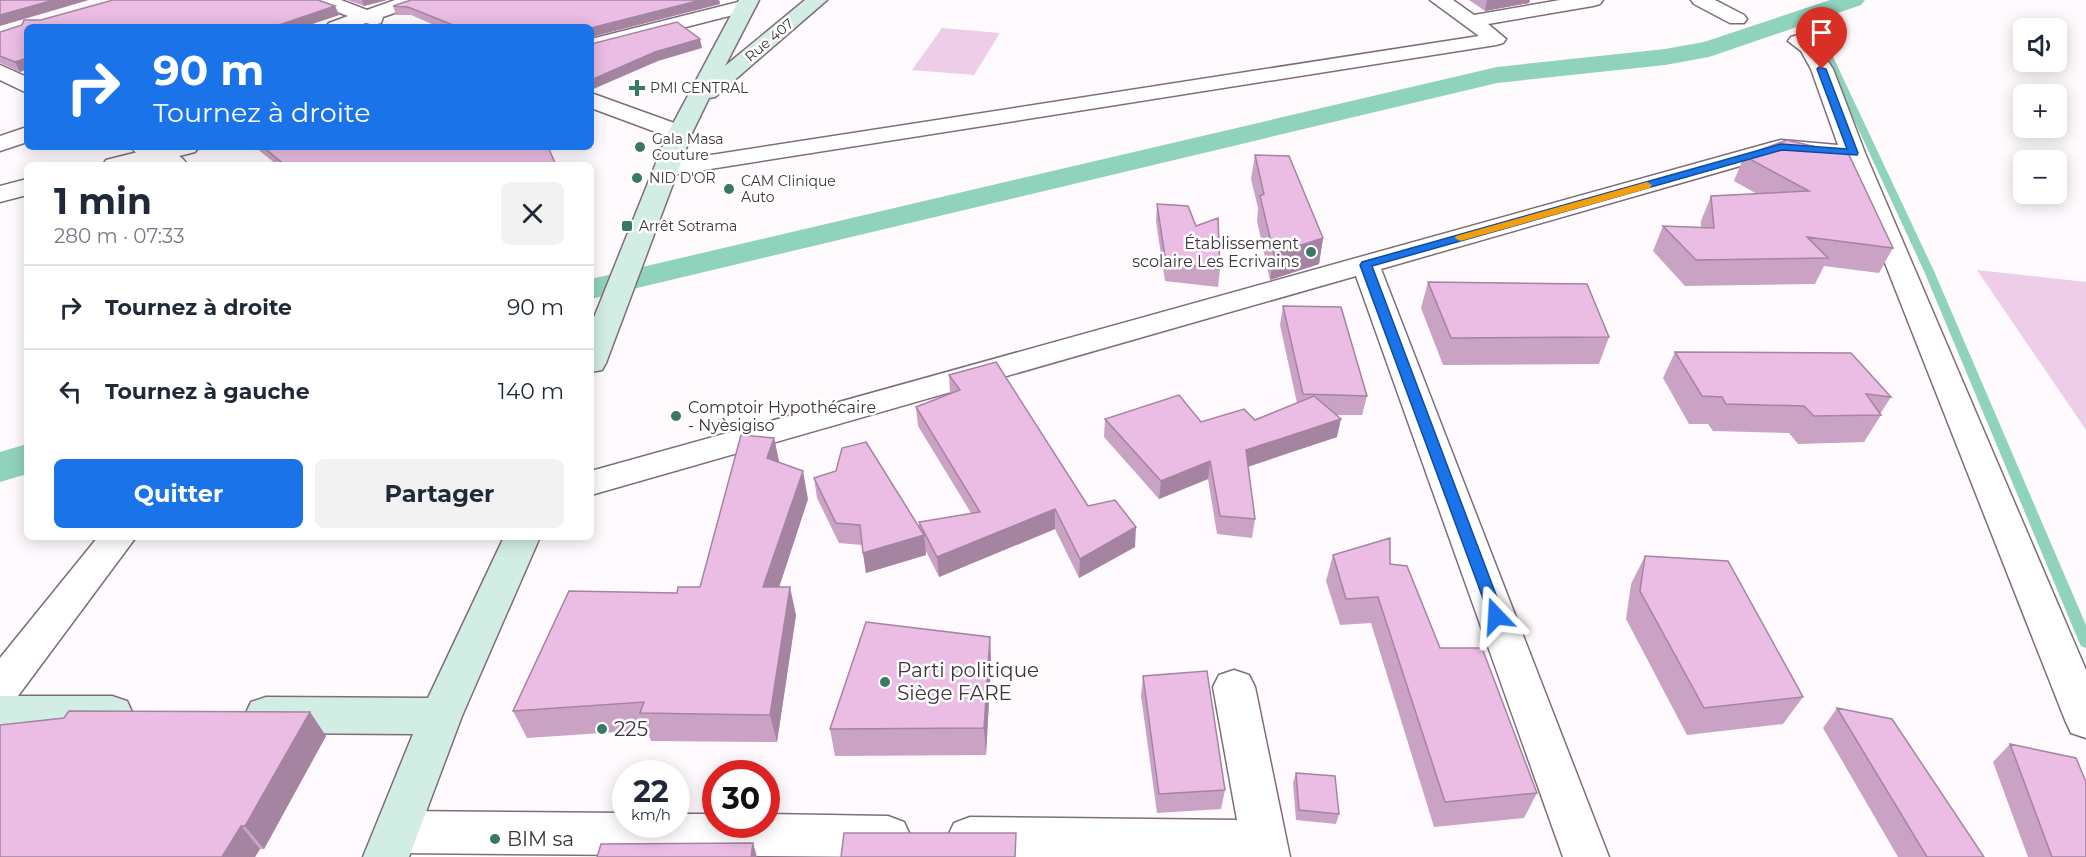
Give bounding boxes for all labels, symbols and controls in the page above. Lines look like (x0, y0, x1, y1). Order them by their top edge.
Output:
pin (1796, 7, 1847, 69)
street label: Rue 407 (741, 14, 797, 66)
icon: arrive (1805, 16, 1838, 49)
map controls (2013, 18, 2067, 204)
button: sound (2013, 18, 2067, 72)
text: 90 m (153, 44, 264, 96)
icon: right (54, 48, 132, 126)
marker: PMI CENTRAL (628, 79, 646, 97)
place label: PMI CENTRAL (650, 79, 749, 97)
button: + (2013, 84, 2067, 138)
text: Tournez à droite (153, 96, 371, 129)
place label: Gala Masa Couture (652, 130, 724, 164)
marker: Gala Masa Couture (633, 140, 647, 154)
button: − (2013, 150, 2067, 204)
place label: NID D'OR (649, 169, 716, 187)
marker: NID D'OR (630, 171, 644, 185)
place label: CAM Clinique Auto (741, 172, 836, 206)
text: 1 min (54, 179, 152, 223)
button: close (501, 182, 564, 245)
marker: CAM Clinique Auto (722, 182, 736, 196)
place label: Arrêt Sotrama (639, 217, 737, 235)
marker: Arrêt Sotrama (620, 219, 634, 233)
text: 280 m · 07:33 (54, 224, 185, 248)
place label: Établissement scolaire Les Ecrivains (1132, 234, 1299, 271)
marker: Établissement scolaire Les Ecrivains (1304, 245, 1318, 259)
icon: right (54, 291, 87, 324)
text: Tournez à droite (105, 294, 292, 321)
text: 90 m (507, 294, 564, 321)
icon: left (54, 375, 87, 408)
text: Tournez à gauche (105, 378, 310, 405)
text: 140 m (498, 378, 564, 405)
place label: Comptoir Hypothécaire - Nyèsigiso (688, 398, 876, 435)
marker: Comptoir Hypothécaire - Nyèsigiso (669, 409, 683, 423)
button: Quitter (54, 459, 303, 528)
button: Partager (315, 459, 564, 528)
position arrow (1464, 584, 1528, 648)
place label: Parti politique Siège FARE (897, 658, 1039, 705)
marker: Parti politique Siège FARE (878, 675, 892, 689)
place label: 225 (614, 717, 648, 741)
marker: 225 (595, 722, 609, 736)
speed limit sign: 30 (702, 760, 780, 838)
text: 22 (633, 773, 669, 810)
text: km/h (631, 805, 671, 824)
place label: BIM sa (507, 827, 574, 851)
marker: BIM sa (488, 832, 502, 846)

